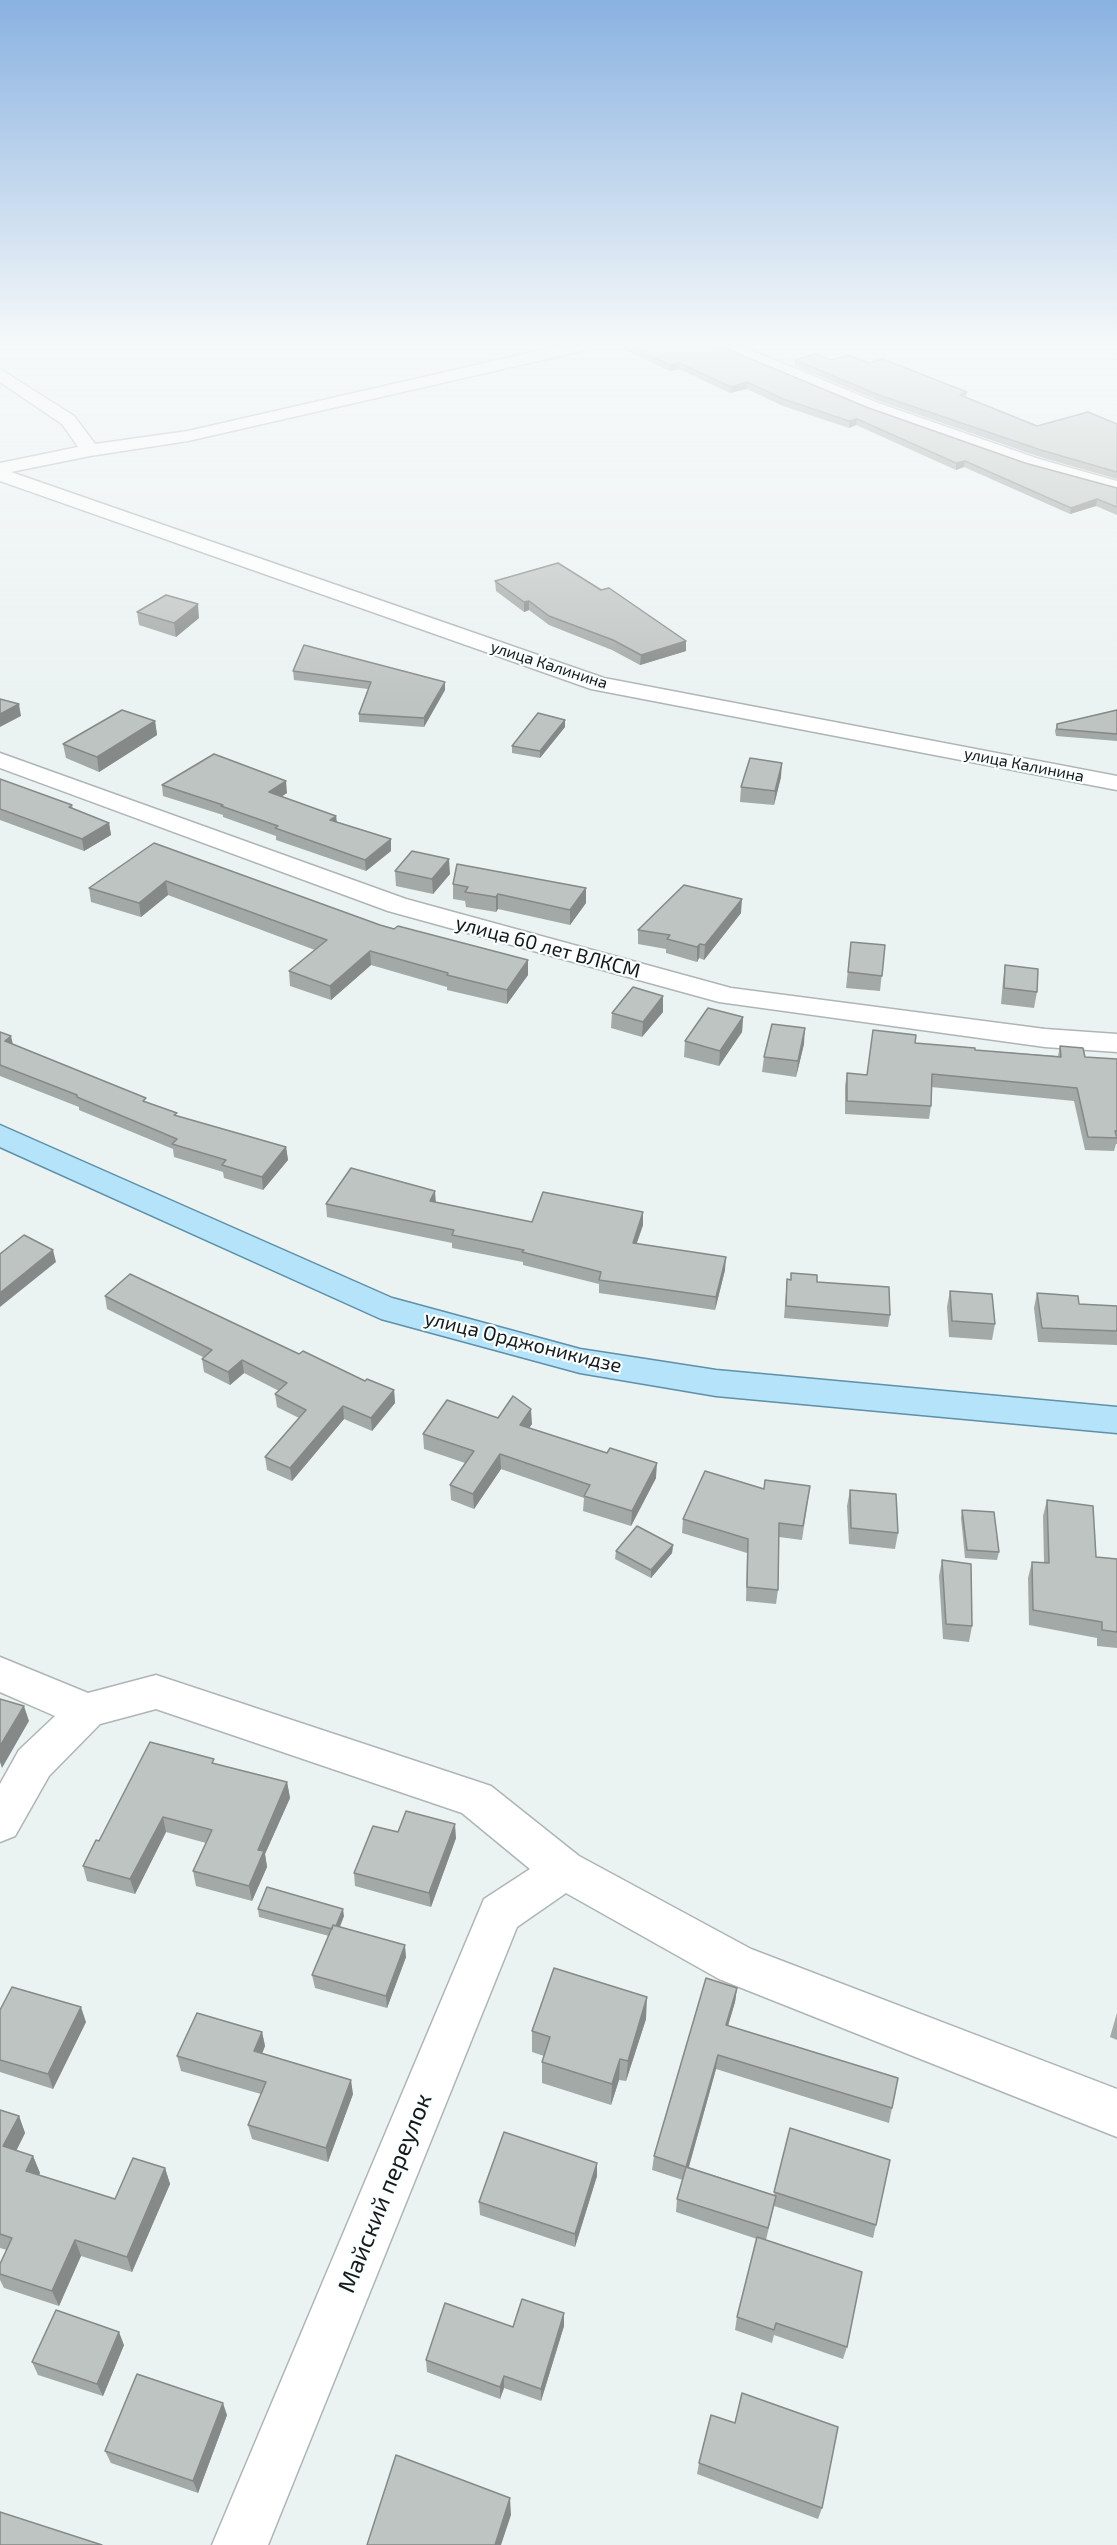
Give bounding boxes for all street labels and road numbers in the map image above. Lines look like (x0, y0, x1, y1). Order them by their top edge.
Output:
street label: улица Калинина (488, 637, 610, 693)
street label: улица Калинина (962, 744, 1086, 786)
street label: улица 60 лет ВЛКСМ (453, 911, 643, 983)
street label: улица Орджоникидзе (422, 1306, 624, 1378)
street label: Майский переулок (332, 2089, 438, 2297)

